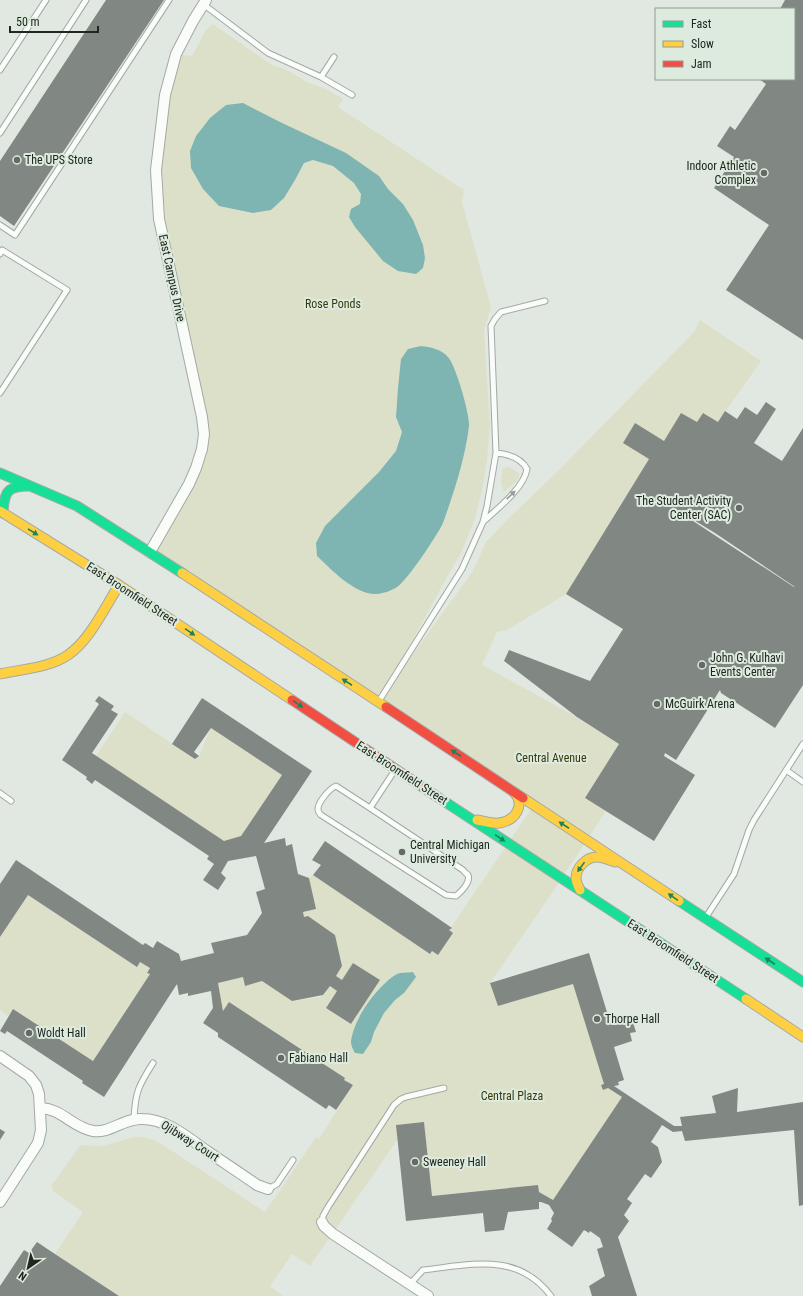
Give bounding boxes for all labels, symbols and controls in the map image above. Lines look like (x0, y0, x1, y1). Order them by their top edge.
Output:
scale bar (10, 8, 98, 34)
legend (655, 8, 795, 80)
text: 50 m (16, 15, 40, 29)
text: Fast (691, 17, 712, 31)
text: Slow (691, 37, 714, 51)
text: Jam (691, 57, 712, 71)
place label: The UPS Store (25, 153, 93, 167)
marker: The UPS Store (12, 155, 22, 165)
place label: Indoor Athletic Complex (686, 159, 756, 187)
marker: Indoor Athletic Complex (759, 168, 769, 178)
street label: East Campus Drive (156, 233, 188, 323)
park label: Rose Ponds (305, 297, 361, 311)
one-way arrow (507, 491, 516, 500)
place label: The Student Activity Center (SAC) (636, 494, 731, 522)
marker: The Student Activity Center (SAC) (734, 503, 744, 513)
one-way arrow (27, 528, 39, 535)
street label: East Broomfield Street (84, 559, 181, 629)
one-way arrow (185, 628, 195, 636)
place label: John G. Kulhavi Events Center (710, 651, 784, 679)
marker: John G. Kulhavi Events Center (697, 660, 707, 670)
one-way arrow (342, 678, 353, 685)
place label: McGuirk Arena (665, 697, 735, 711)
marker: McGuirk Arena (652, 699, 662, 709)
one-way arrow (293, 700, 303, 708)
street label: East Broomfield Street (354, 738, 451, 808)
one-way arrow (451, 749, 461, 757)
park label: Central Avenue (515, 751, 587, 765)
one-way arrow (559, 821, 570, 828)
one-way arrow (494, 834, 506, 841)
place label: Central Michigan University (410, 838, 490, 866)
marker: Central Michigan University (397, 847, 407, 857)
one-way arrow (577, 862, 585, 873)
one-way arrow (667, 893, 679, 900)
street label: East Broomfield Street (625, 916, 722, 986)
one-way arrow (765, 957, 776, 965)
place label: Thorpe Hall (605, 1012, 660, 1026)
marker: Thorpe Hall (592, 1014, 602, 1024)
place label: Woldt Hall (37, 1026, 86, 1040)
marker: Woldt Hall (24, 1028, 34, 1038)
place label: Fabiano Hall (289, 1051, 348, 1065)
marker: Fabiano Hall (276, 1053, 286, 1063)
park label: Central Plaza (481, 1089, 544, 1103)
street label: Ojibway Court (158, 1118, 222, 1165)
place label: Sweeney Hall (423, 1155, 486, 1169)
marker: Sweeney Hall (410, 1157, 420, 1167)
north arrow (8, 1248, 48, 1288)
text: N (16, 1268, 29, 1283)

